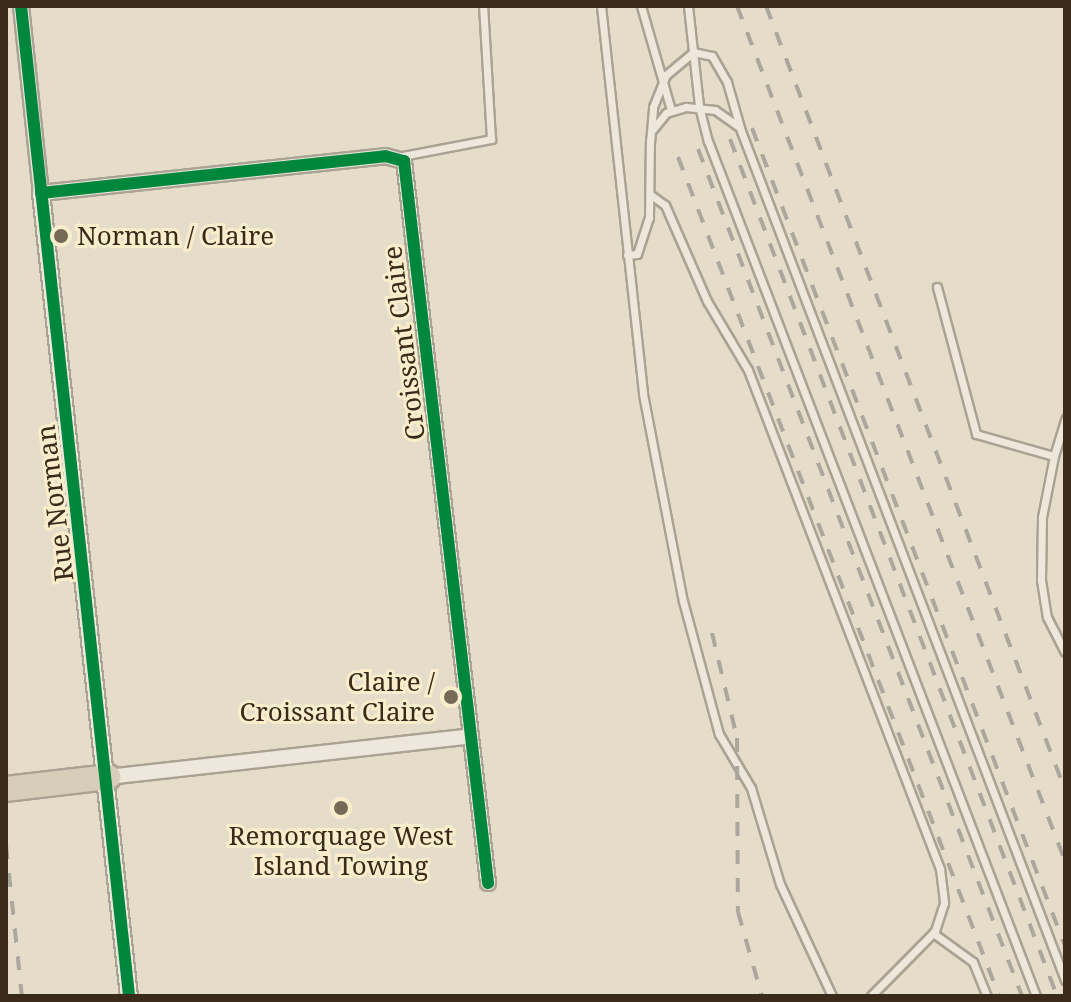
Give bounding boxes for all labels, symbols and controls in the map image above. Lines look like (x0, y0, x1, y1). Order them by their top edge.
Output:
place label: Norman / Claire (77, 220, 274, 252)
marker: Norman / Claire (52, 227, 70, 245)
street label: Croissant Claire (377, 244, 431, 442)
street label: Rue Norman (30, 423, 80, 583)
place label: Claire / Croissant Claire (240, 666, 435, 728)
marker: Claire / Croissant Claire (442, 688, 460, 706)
marker: Remorquage West Island Towing (332, 799, 350, 817)
place label: Remorquage West Island Towing (228, 820, 454, 882)

